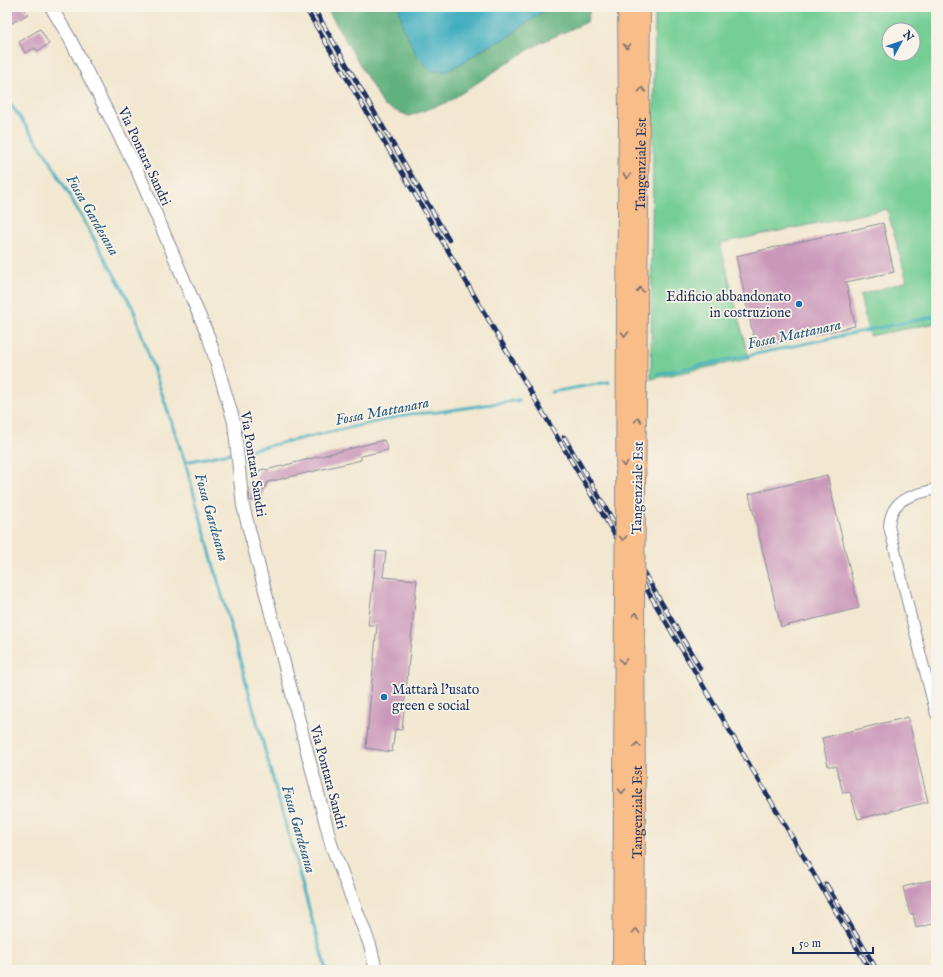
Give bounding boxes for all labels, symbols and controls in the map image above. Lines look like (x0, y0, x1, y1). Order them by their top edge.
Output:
north arrow (881, 22, 921, 62)
text: N (899, 27, 917, 45)
one-way arrow (623, 43, 631, 49)
one-way arrow (638, 87, 646, 93)
street label: Via Pontara Sandri (113, 103, 175, 209)
street label: Tangenziale Est (632, 117, 651, 211)
water label: Fossa Gardesana (62, 171, 124, 259)
one-way arrow (622, 173, 631, 179)
one-way arrow (635, 287, 644, 293)
place label: Edificio abbandonato in costruzione (666, 288, 792, 322)
marker: Edificio abbandonato in costruzione (794, 299, 804, 309)
water label: Fossa Mattanara (745, 315, 843, 354)
one-way arrow (621, 331, 629, 337)
water label: Fossa Mattanara (333, 393, 431, 430)
street label: Via Pontara Sandri (236, 409, 270, 519)
one-way arrow (634, 417, 642, 423)
street label: Tangenziale Est (628, 441, 648, 535)
one-way arrow (620, 461, 629, 467)
water label: Fossa Gardesana (190, 471, 233, 564)
one-way arrow (619, 535, 628, 541)
one-way arrow (632, 612, 640, 618)
one-way arrow (619, 658, 627, 664)
place label: Mattarà l'usato green e social (392, 681, 480, 715)
marker: Mattarà l'usato green e social (379, 692, 389, 702)
street label: Via Pontara Sandri (305, 722, 351, 831)
one-way arrow (633, 742, 641, 748)
street label: Tangenziale Est (629, 765, 647, 859)
water label: Fossa Gardesana (277, 783, 320, 876)
one-way arrow (618, 788, 626, 794)
one-way arrow (632, 928, 640, 934)
scale bar (793, 929, 873, 955)
text: 50 m (799, 936, 821, 951)

